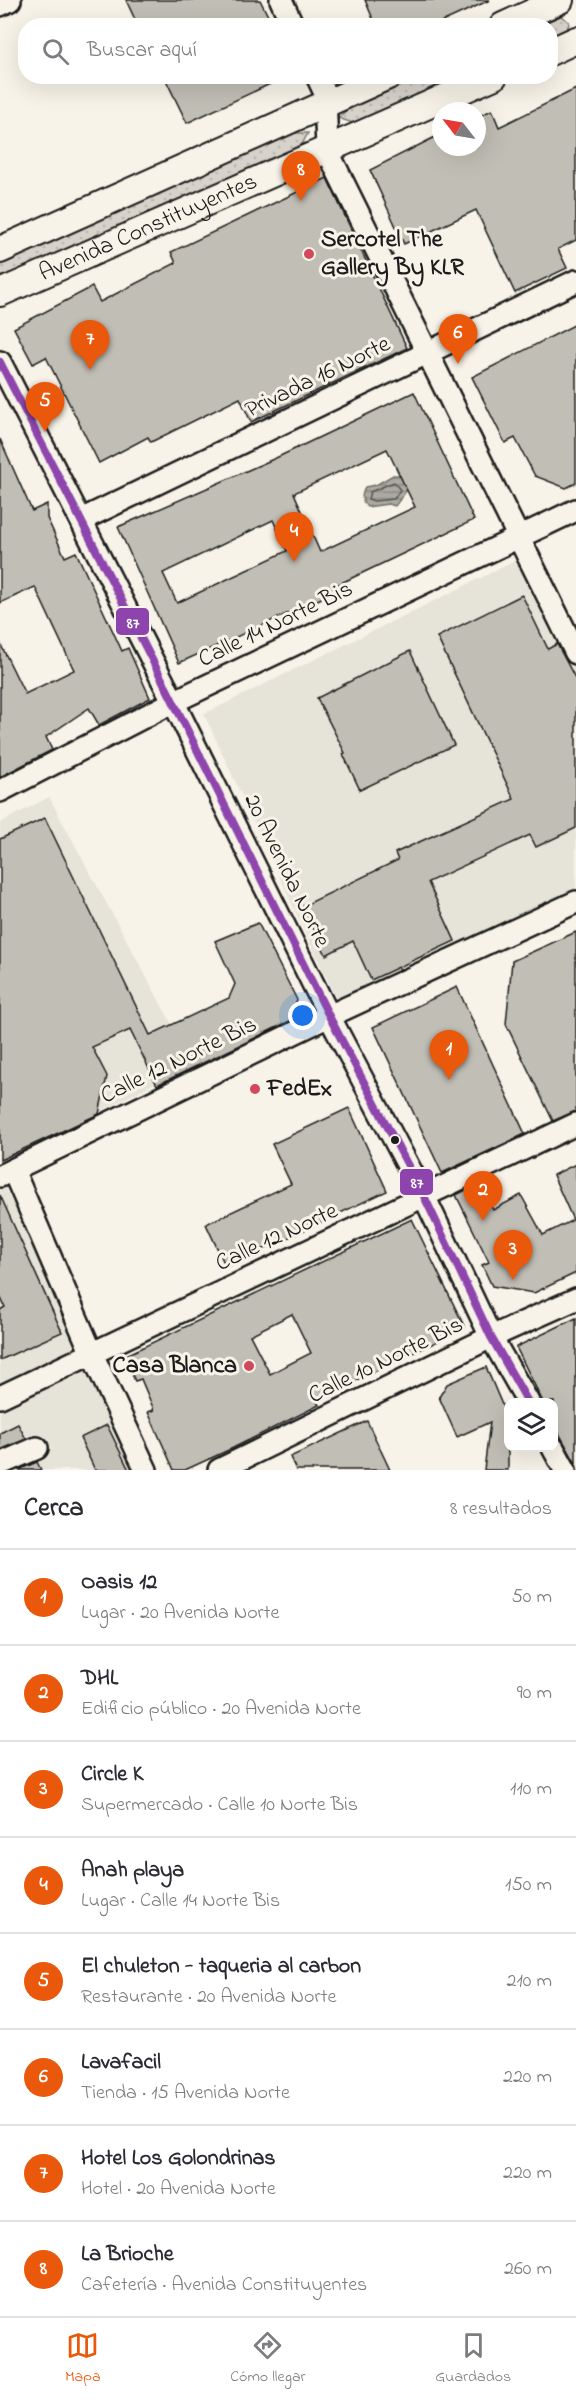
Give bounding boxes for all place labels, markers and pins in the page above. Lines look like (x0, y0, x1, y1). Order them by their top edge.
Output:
pin: 8 (282, 152, 320, 201)
place label: Sercotel The Gallery By KLR (321, 223, 465, 287)
marker: Sercotel The Gallery By KLR (302, 247, 316, 261)
pin: 6 (438, 314, 478, 364)
pin: 7 (70, 320, 110, 370)
pin: 5 (26, 382, 64, 432)
pin: 4 (274, 512, 314, 562)
pin: 1 (430, 1030, 468, 1080)
place label: FedEx (266, 1072, 332, 1107)
marker: FedEx (248, 1082, 262, 1096)
unlabelled marker (389, 1134, 401, 1146)
pin: 2 (464, 1172, 502, 1221)
pin: 3 (494, 1230, 532, 1280)
place label: Casa Blanca (113, 1349, 237, 1384)
marker: Casa Blanca (242, 1359, 256, 1373)

